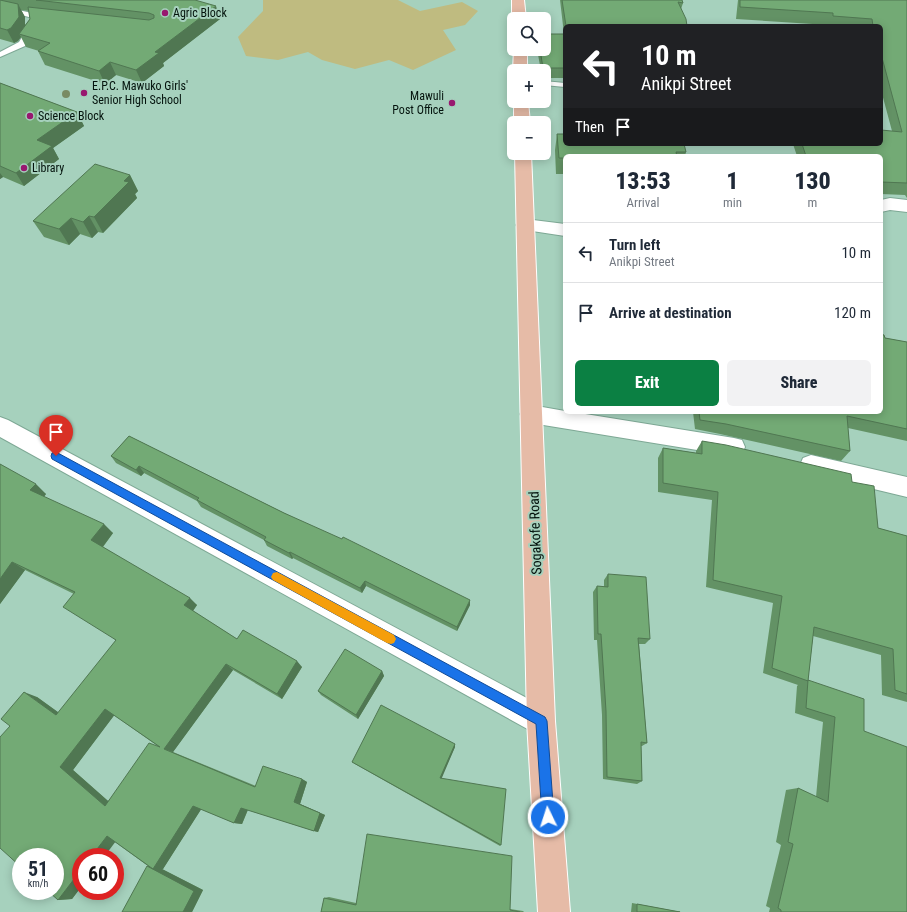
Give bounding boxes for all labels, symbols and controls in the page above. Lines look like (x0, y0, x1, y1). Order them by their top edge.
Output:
place label: Agric Block (173, 6, 227, 20)
marker: Agric Block (160, 8, 170, 18)
map controls (507, 12, 551, 160)
button: search (507, 12, 551, 56)
text: 10 m (641, 39, 697, 72)
icon: left (575, 40, 627, 92)
button: + (507, 64, 551, 108)
text: Anikpi Street (641, 73, 732, 94)
place label: E.P.C. Mawuko Girls' Senior High School (92, 79, 188, 107)
marker: E.P.C. Mawuko Girls' Senior High School (79, 88, 89, 98)
place label: Mawuli Post Office (392, 89, 444, 117)
marker: Mawuli Post Office (447, 98, 457, 108)
place label: Science Block (38, 109, 105, 123)
marker: Science Block (25, 111, 35, 121)
button: − (507, 116, 551, 160)
icon: arrive (612, 116, 634, 138)
text: Then (575, 118, 604, 136)
place label: Library (32, 161, 64, 175)
marker: Library (19, 163, 29, 173)
text: 13:53 (615, 167, 671, 195)
text: 1 (726, 167, 739, 195)
text: 130 (794, 167, 831, 195)
text: Arrival (626, 195, 660, 210)
text: min (723, 195, 742, 210)
text: m (808, 195, 817, 210)
text: Turn left (609, 236, 660, 254)
icon: left (575, 242, 597, 264)
text: 10 m (841, 244, 871, 262)
text: Anikpi Street (609, 254, 674, 269)
icon: arrive (575, 302, 597, 324)
text: Arrive at destination (609, 304, 732, 322)
text: 120 m (834, 304, 871, 322)
button: Exit (575, 360, 719, 406)
button: Share (727, 360, 871, 406)
pin (39, 415, 73, 456)
icon: arrive (45, 421, 67, 443)
street label: Sogakofe Road (526, 491, 544, 575)
position arrow (527, 796, 569, 838)
speed limit sign: 60 (72, 848, 124, 900)
text: 51 (28, 857, 48, 881)
text: km/h (28, 878, 48, 889)

